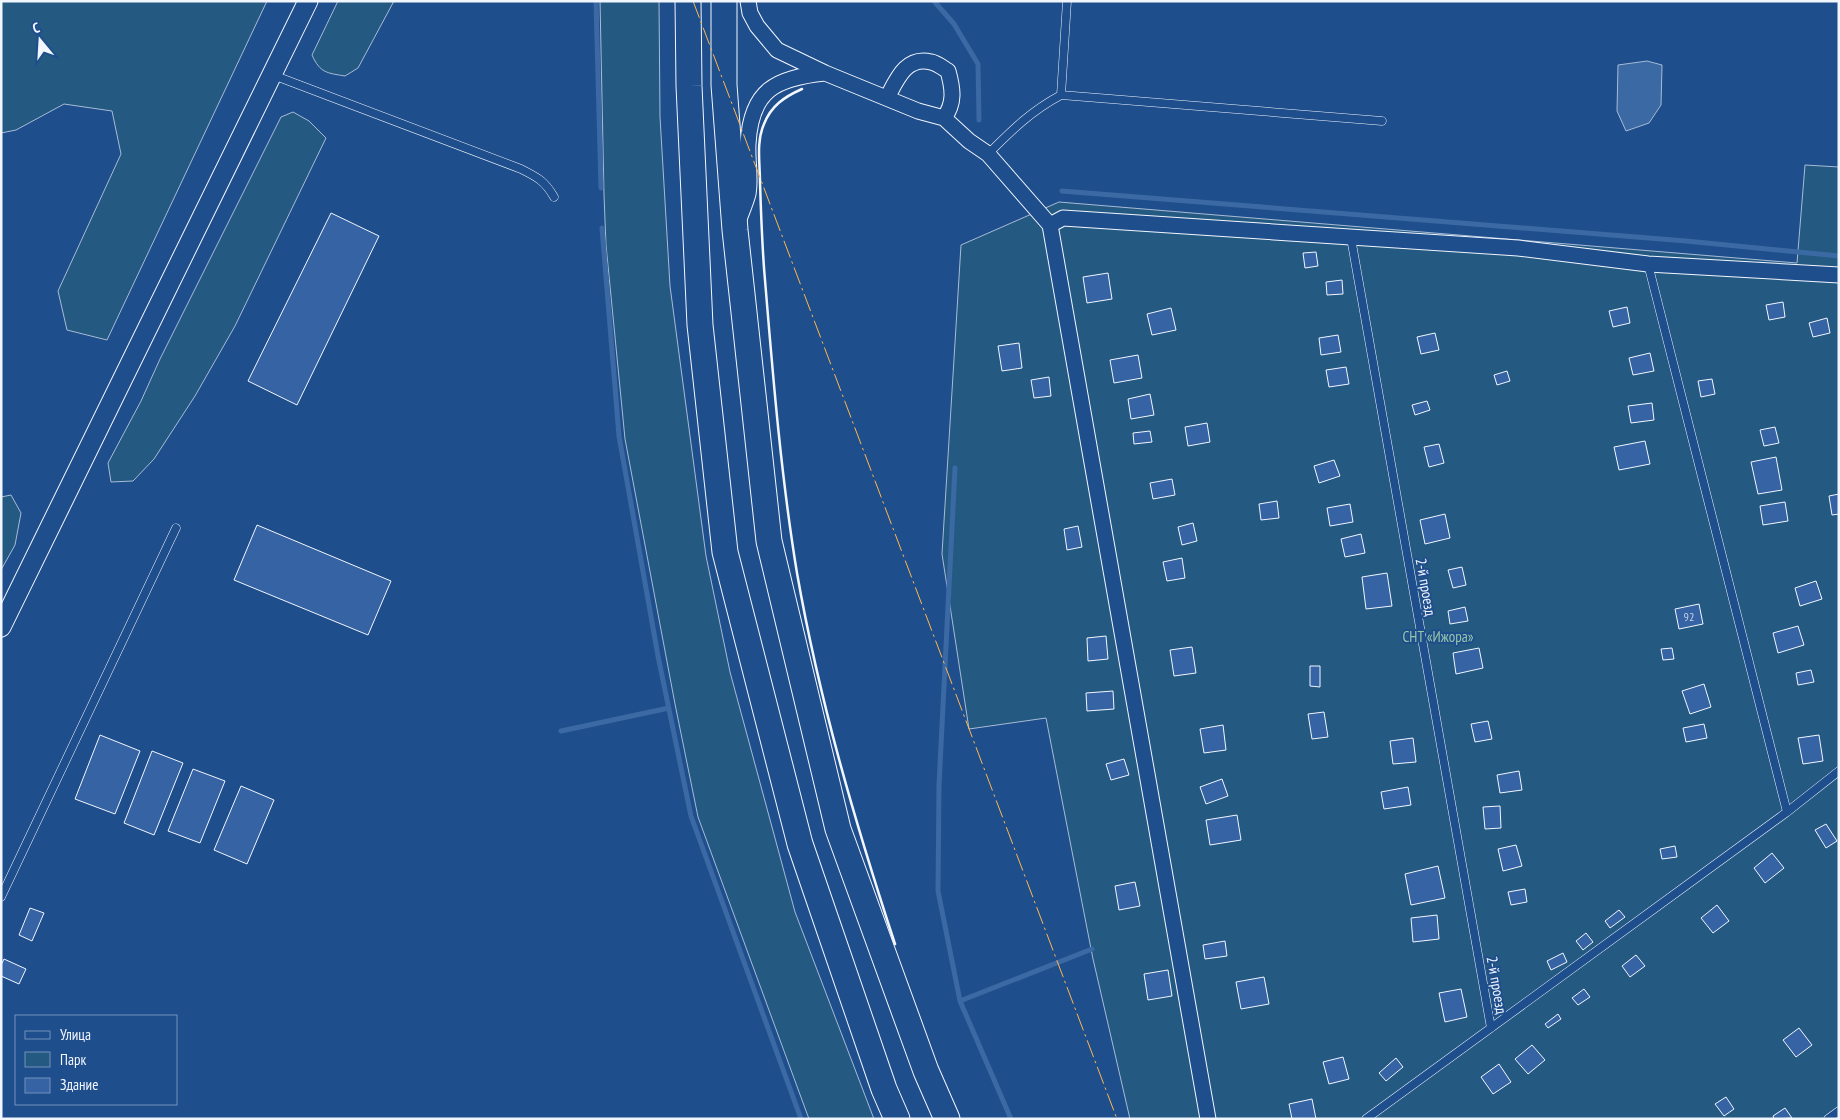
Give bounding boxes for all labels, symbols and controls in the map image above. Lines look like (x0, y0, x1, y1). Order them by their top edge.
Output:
north arrow (15, 15, 65, 65)
text: С (30, 18, 42, 37)
street label: 2-й проезд (1412, 557, 1440, 618)
house number: 92 (1684, 609, 1694, 624)
park label: СНТ «Ижора» (1402, 627, 1474, 646)
street label: 2-й проезд (1483, 955, 1511, 1016)
legend (15, 1015, 178, 1105)
text: Улица (60, 1025, 91, 1044)
text: Парк (60, 1050, 86, 1069)
text: Здание (60, 1075, 98, 1094)

